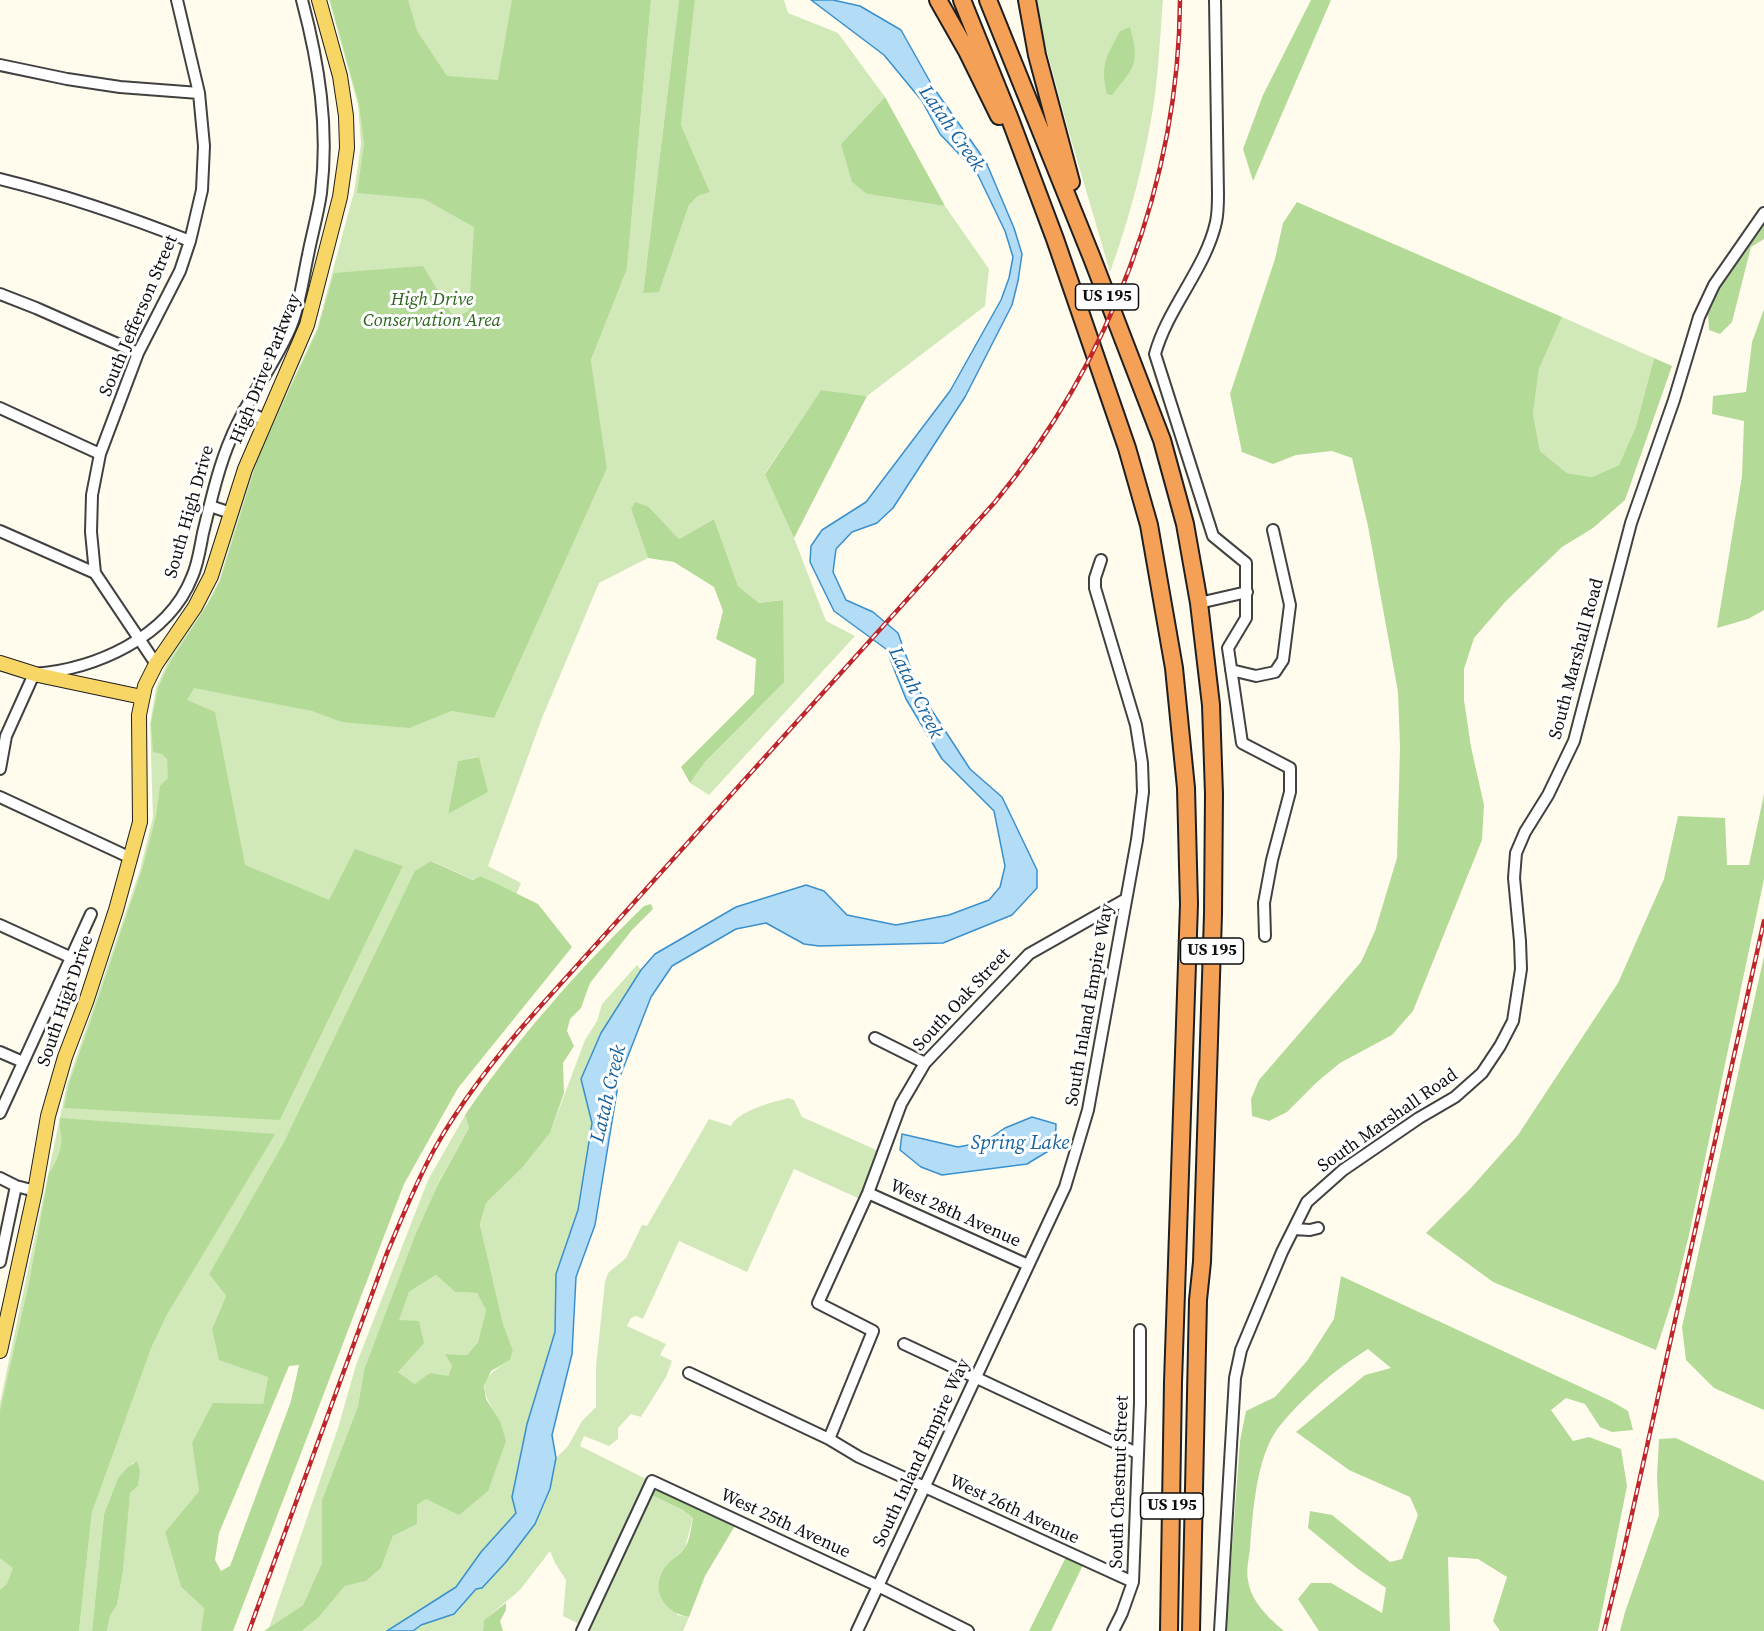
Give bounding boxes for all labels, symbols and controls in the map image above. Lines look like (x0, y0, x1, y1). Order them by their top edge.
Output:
water label: Latah Creek (913, 82, 989, 176)
street label: South Jefferson Street (95, 232, 183, 400)
road number: US 195 (1076, 284, 1138, 310)
park label: High Drive Conservation Area (363, 289, 501, 332)
street label: High Drive Parkway (226, 291, 306, 447)
street label: South High Drive (161, 443, 219, 581)
street label: South Marshall Road (1545, 576, 1609, 742)
water label: Latah Creek (882, 643, 948, 743)
street label: South Inland Empire Way (1062, 902, 1118, 1108)
street label: South High Drive (33, 933, 99, 1069)
road number: US 195 (1180, 938, 1244, 964)
street label: South Oak Street (909, 944, 1015, 1056)
water label: Latah Creek (586, 1043, 632, 1145)
street label: South Marshall Road (1314, 1065, 1462, 1177)
water label: Spring Lake (971, 1132, 1069, 1156)
street label: West 28th Avenue (886, 1175, 1024, 1253)
street label: South Inland Empire Way (869, 1355, 975, 1551)
street label: South Chestnut Street (1106, 1395, 1134, 1569)
street label: West 26th Avenue (946, 1470, 1082, 1550)
street label: West 25th Avenue (717, 1484, 853, 1564)
road number: US 195 (1140, 1493, 1204, 1519)

